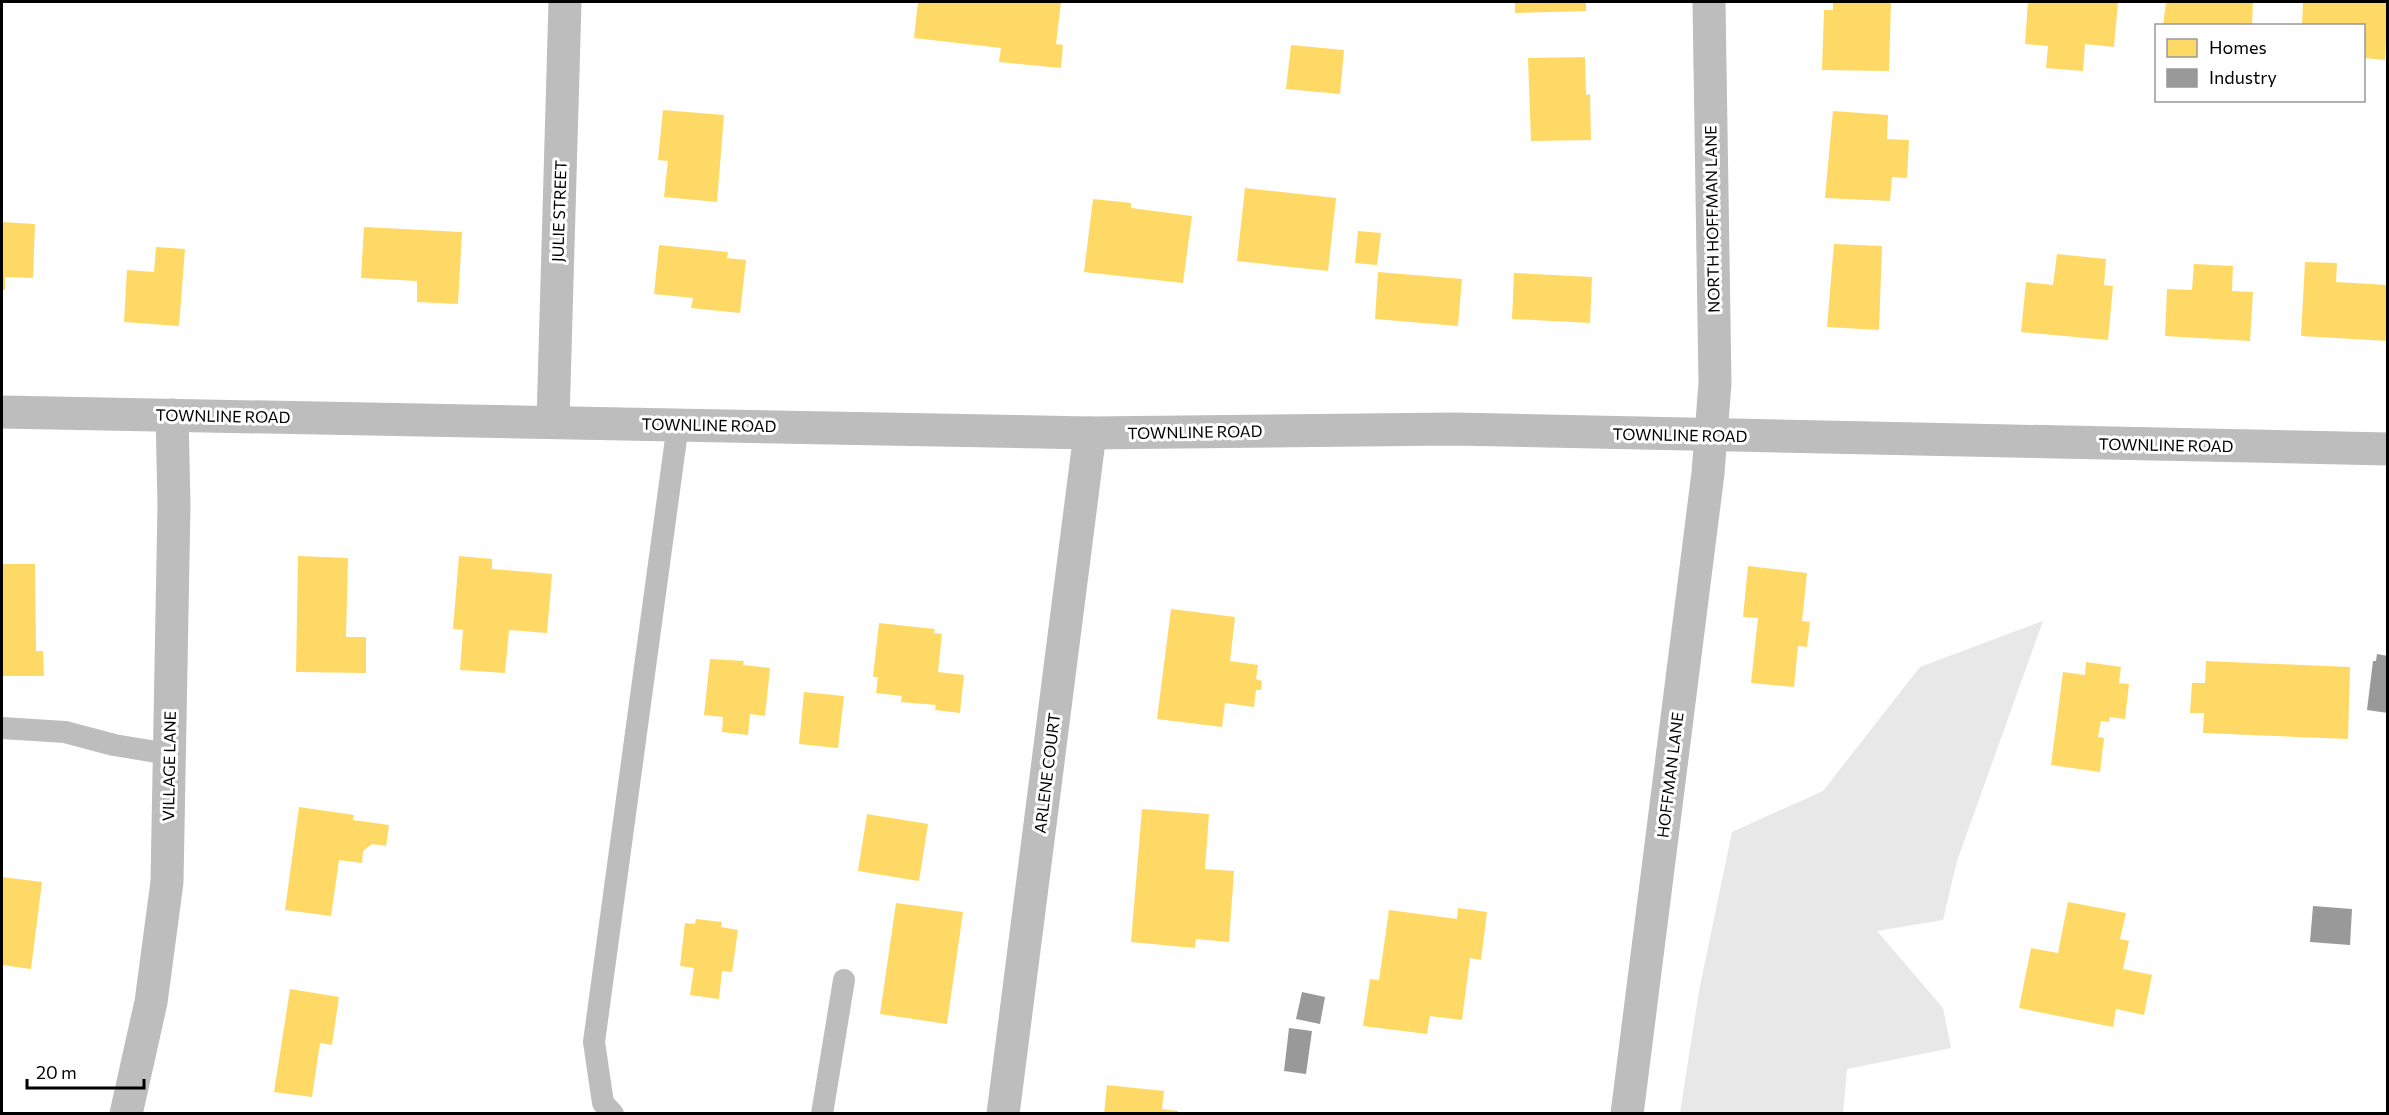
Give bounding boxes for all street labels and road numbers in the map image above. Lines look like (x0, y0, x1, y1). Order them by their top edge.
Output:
street label: NORTH HOFFMAN LANE (1700, 125, 1723, 313)
street label: JULIE STREET (547, 160, 570, 262)
street label: TOWNLINE ROAD (155, 405, 291, 426)
street label: TOWNLINE ROAD (641, 414, 777, 435)
street label: TOWNLINE ROAD (1127, 421, 1263, 442)
street label: TOWNLINE ROAD (1612, 424, 1748, 445)
street label: TOWNLINE ROAD (2098, 434, 2234, 455)
street label: VILLAGE LANE (158, 711, 179, 821)
street label: HOFFMAN LANE (1652, 711, 1687, 839)
street label: ARLENE COURT (1030, 712, 1063, 834)

